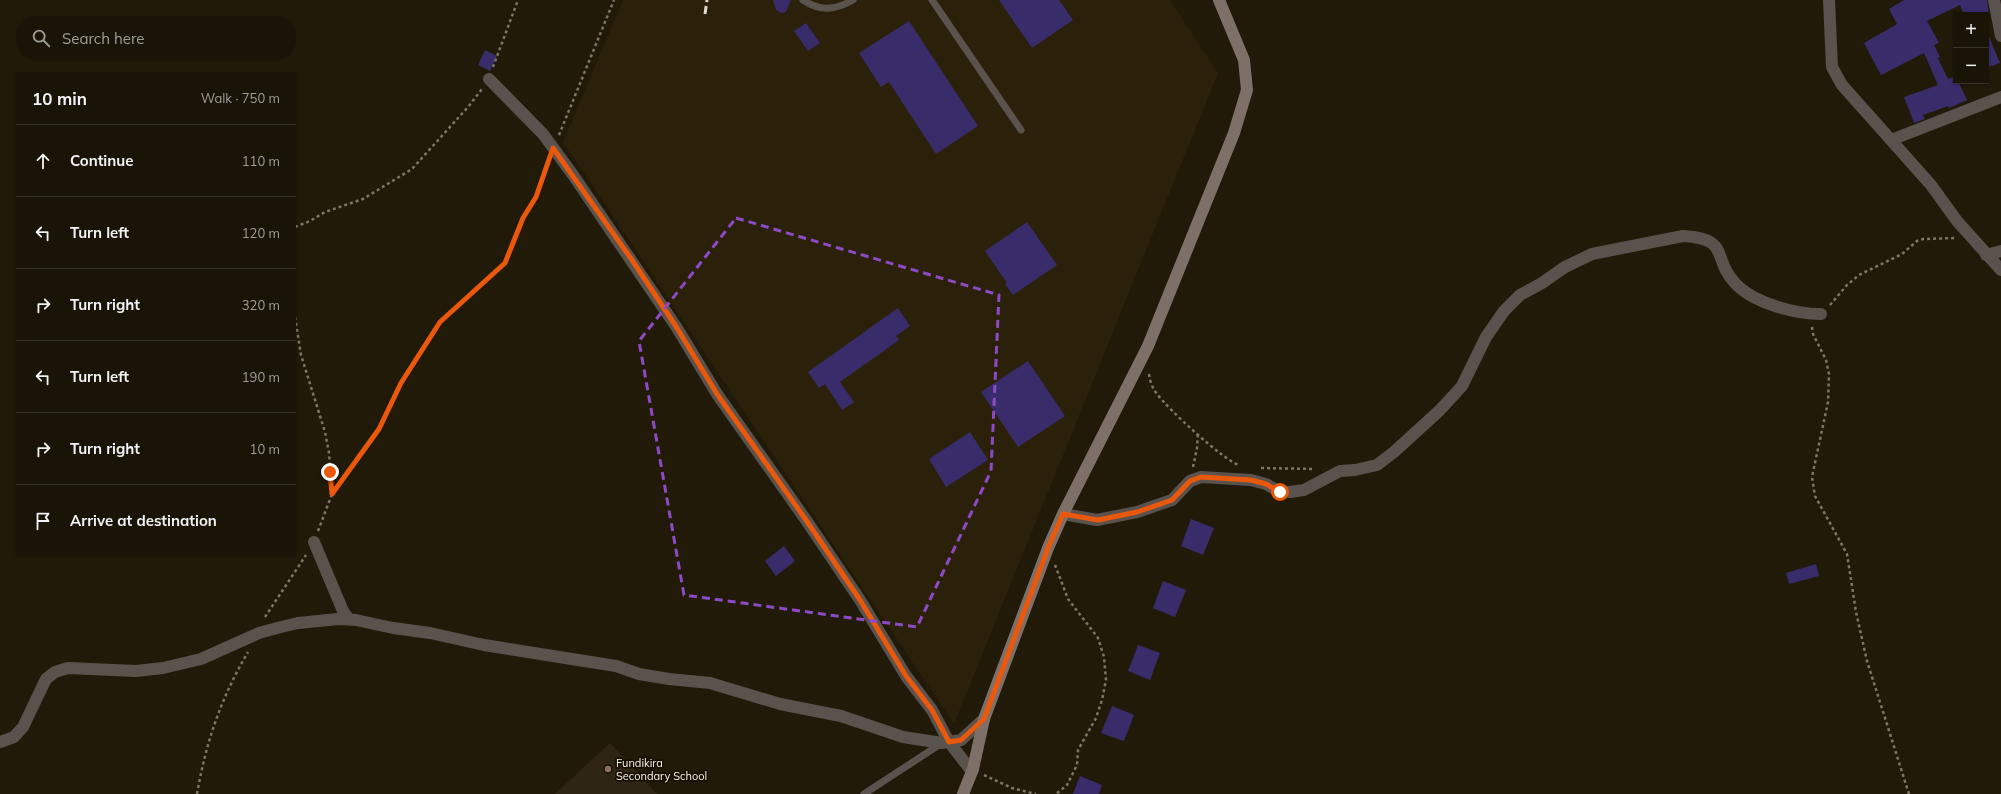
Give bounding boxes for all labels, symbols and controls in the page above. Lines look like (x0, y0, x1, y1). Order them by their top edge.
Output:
map controls (1953, 12, 1989, 84)
button: + (1953, 12, 1989, 48)
search box (16, 16, 296, 60)
icon: search (30, 27, 52, 49)
text: Search here (62, 29, 144, 48)
button: − (1953, 48, 1989, 84)
text: 10 min (32, 88, 87, 109)
text: Walk · 750 m (201, 90, 280, 106)
icon: ahead (32, 150, 54, 172)
text: Continue (70, 151, 133, 170)
text: 110 m (242, 153, 280, 169)
icon: left (32, 222, 54, 244)
text: Turn left (70, 223, 129, 242)
text: 120 m (242, 225, 280, 241)
icon: right (32, 294, 54, 316)
text: Turn right (70, 295, 140, 314)
text: 320 m (242, 297, 280, 313)
icon: left (32, 366, 54, 388)
text: Turn left (70, 367, 129, 386)
text: 190 m (242, 369, 280, 385)
icon: right (32, 438, 54, 460)
text: Turn right (70, 439, 140, 458)
text: 10 m (250, 441, 280, 457)
route end (321, 463, 339, 481)
route start (1271, 483, 1289, 501)
icon: arrive (32, 510, 54, 532)
text: Arrive at destination (70, 511, 217, 530)
place label: Fundikira Secondary School (616, 756, 707, 783)
marker: Fundikira Secondary School (603, 764, 613, 774)

